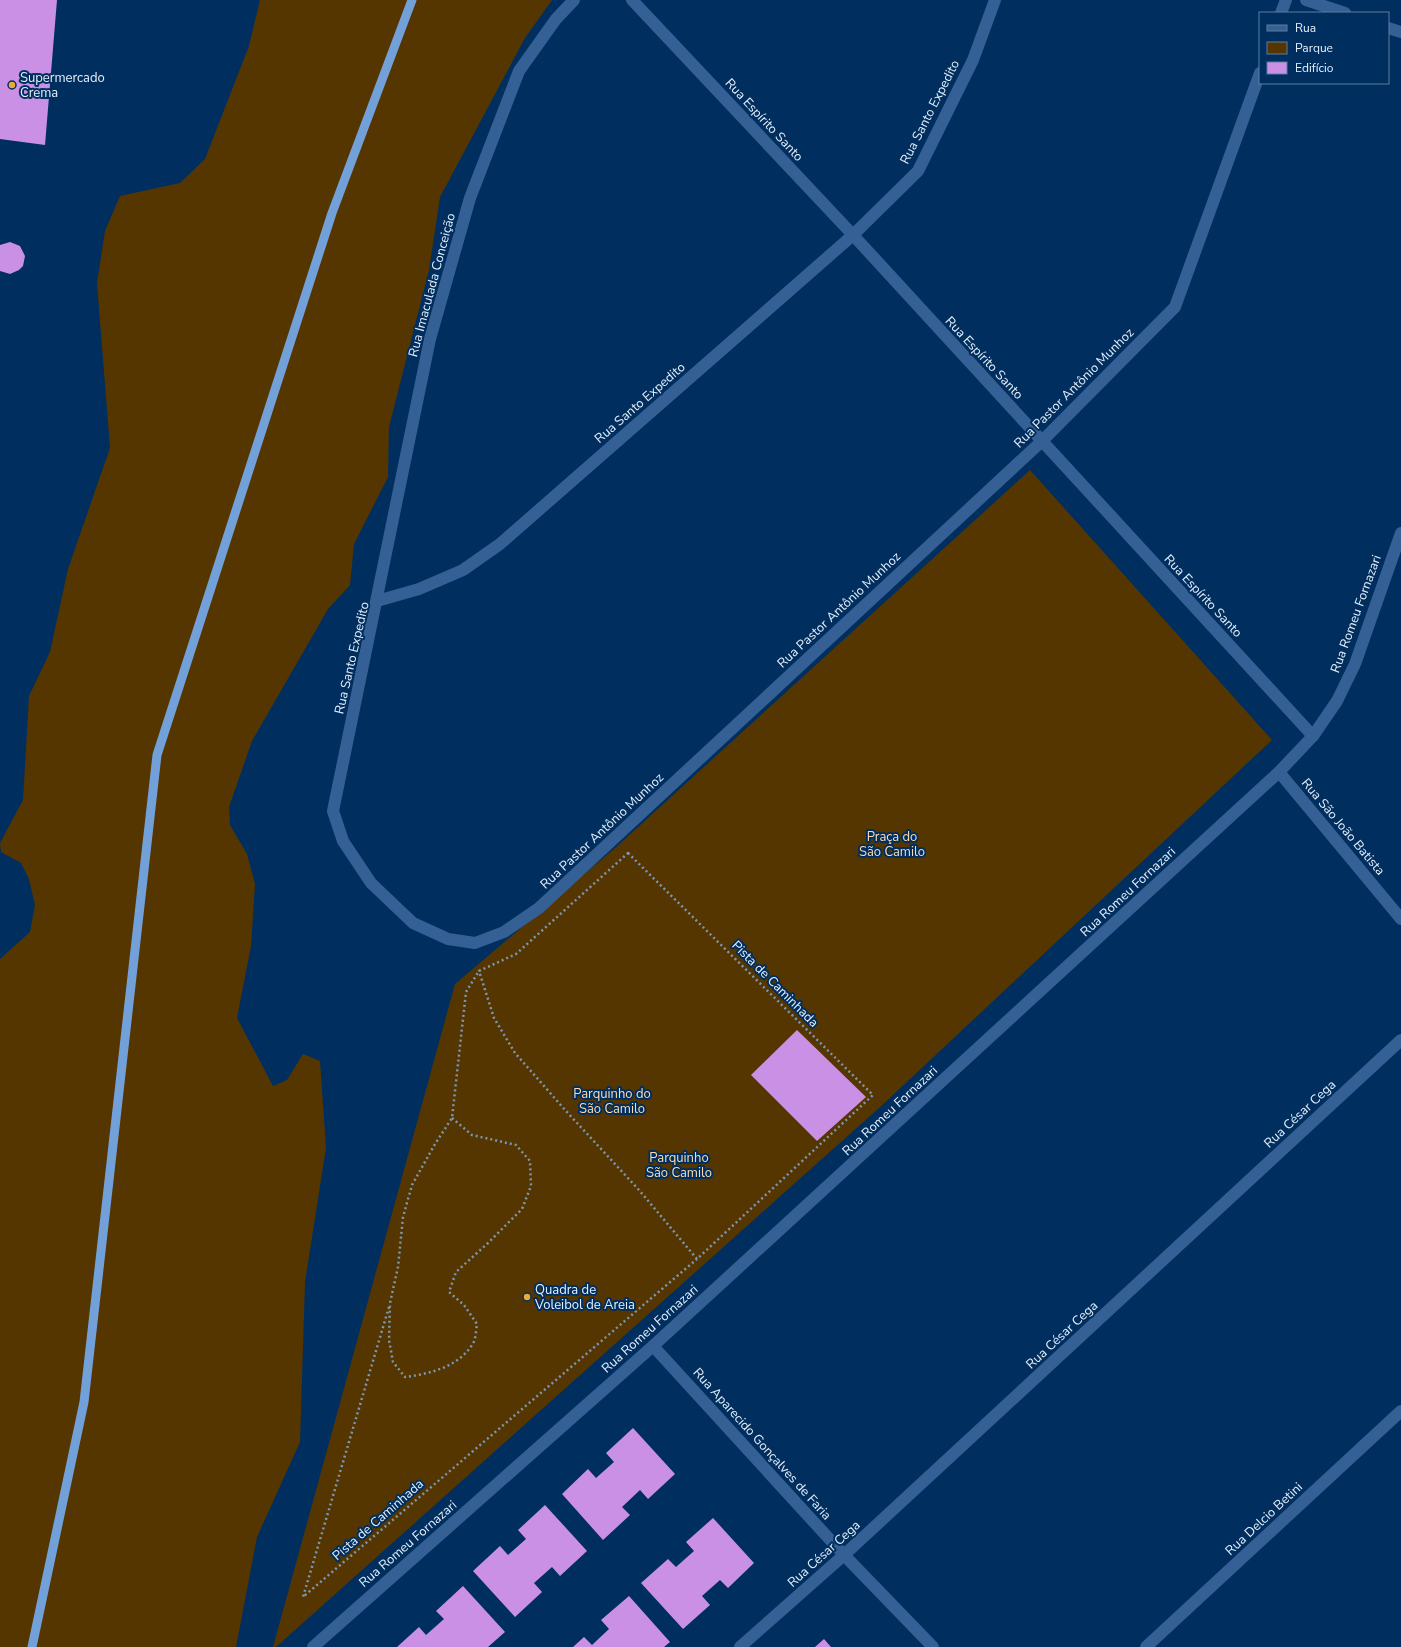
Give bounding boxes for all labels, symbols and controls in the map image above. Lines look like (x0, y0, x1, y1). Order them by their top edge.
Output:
legend (1259, 12, 1389, 84)
text: Rua (1295, 20, 1316, 36)
text: Parque (1295, 40, 1333, 56)
street label: Rua Santo Expedito (896, 57, 964, 167)
text: Edifício (1295, 60, 1334, 76)
place label: Supermercado Crema (20, 69, 105, 102)
street label: Rua Espírito Santo (721, 75, 807, 165)
marker: Supermercado Crema (7, 80, 17, 90)
street label: Rua Imaculada Conceição (404, 211, 460, 359)
street label: Rua Espírito Santo (941, 313, 1027, 403)
street label: Rua Pastor Antônio Munhoz (1010, 324, 1138, 452)
street label: Rua Santo Expedito (591, 359, 689, 447)
street label: Rua Pastor Antônio Munhoz (773, 548, 905, 672)
street label: Rua Espírito Santo (1160, 551, 1246, 641)
street label: Rua Romeu Fornazari (1326, 553, 1386, 675)
street label: Rua Santo Expedito (330, 600, 374, 716)
street label: Rua Pastor Antônio Munhoz (536, 769, 668, 893)
street label: Rua São João Batista (1297, 775, 1389, 879)
park label: Praça do São Camilo (859, 828, 925, 861)
street label: Rua Romeu Fornazari (1076, 843, 1180, 941)
street label: Pista de Caminhada (728, 937, 822, 1031)
street label: Rua Romeu Fornazari (838, 1062, 942, 1160)
street label: Rua César Cega (1260, 1076, 1340, 1152)
park label: Parquinho do São Camilo (573, 1085, 651, 1118)
park label: Parquinho São Camilo (646, 1149, 712, 1182)
place label: Quadra de Voleibol de Areia (534, 1281, 635, 1314)
street label: Rua Romeu Fornazari (598, 1281, 702, 1377)
marker: Quadra de Voleibol de Areia (522, 1292, 532, 1302)
street label: Rua César Cega (1022, 1297, 1102, 1373)
street label: Rua Aparecido Gonçalves de Faria (689, 1364, 835, 1524)
street label: Pista de Caminhada (328, 1475, 428, 1565)
street label: Rua Delcio Betini (1221, 1478, 1307, 1560)
street label: Rua Romeu Fornazari (355, 1496, 461, 1592)
street label: Rua César Cega (784, 1516, 864, 1592)

